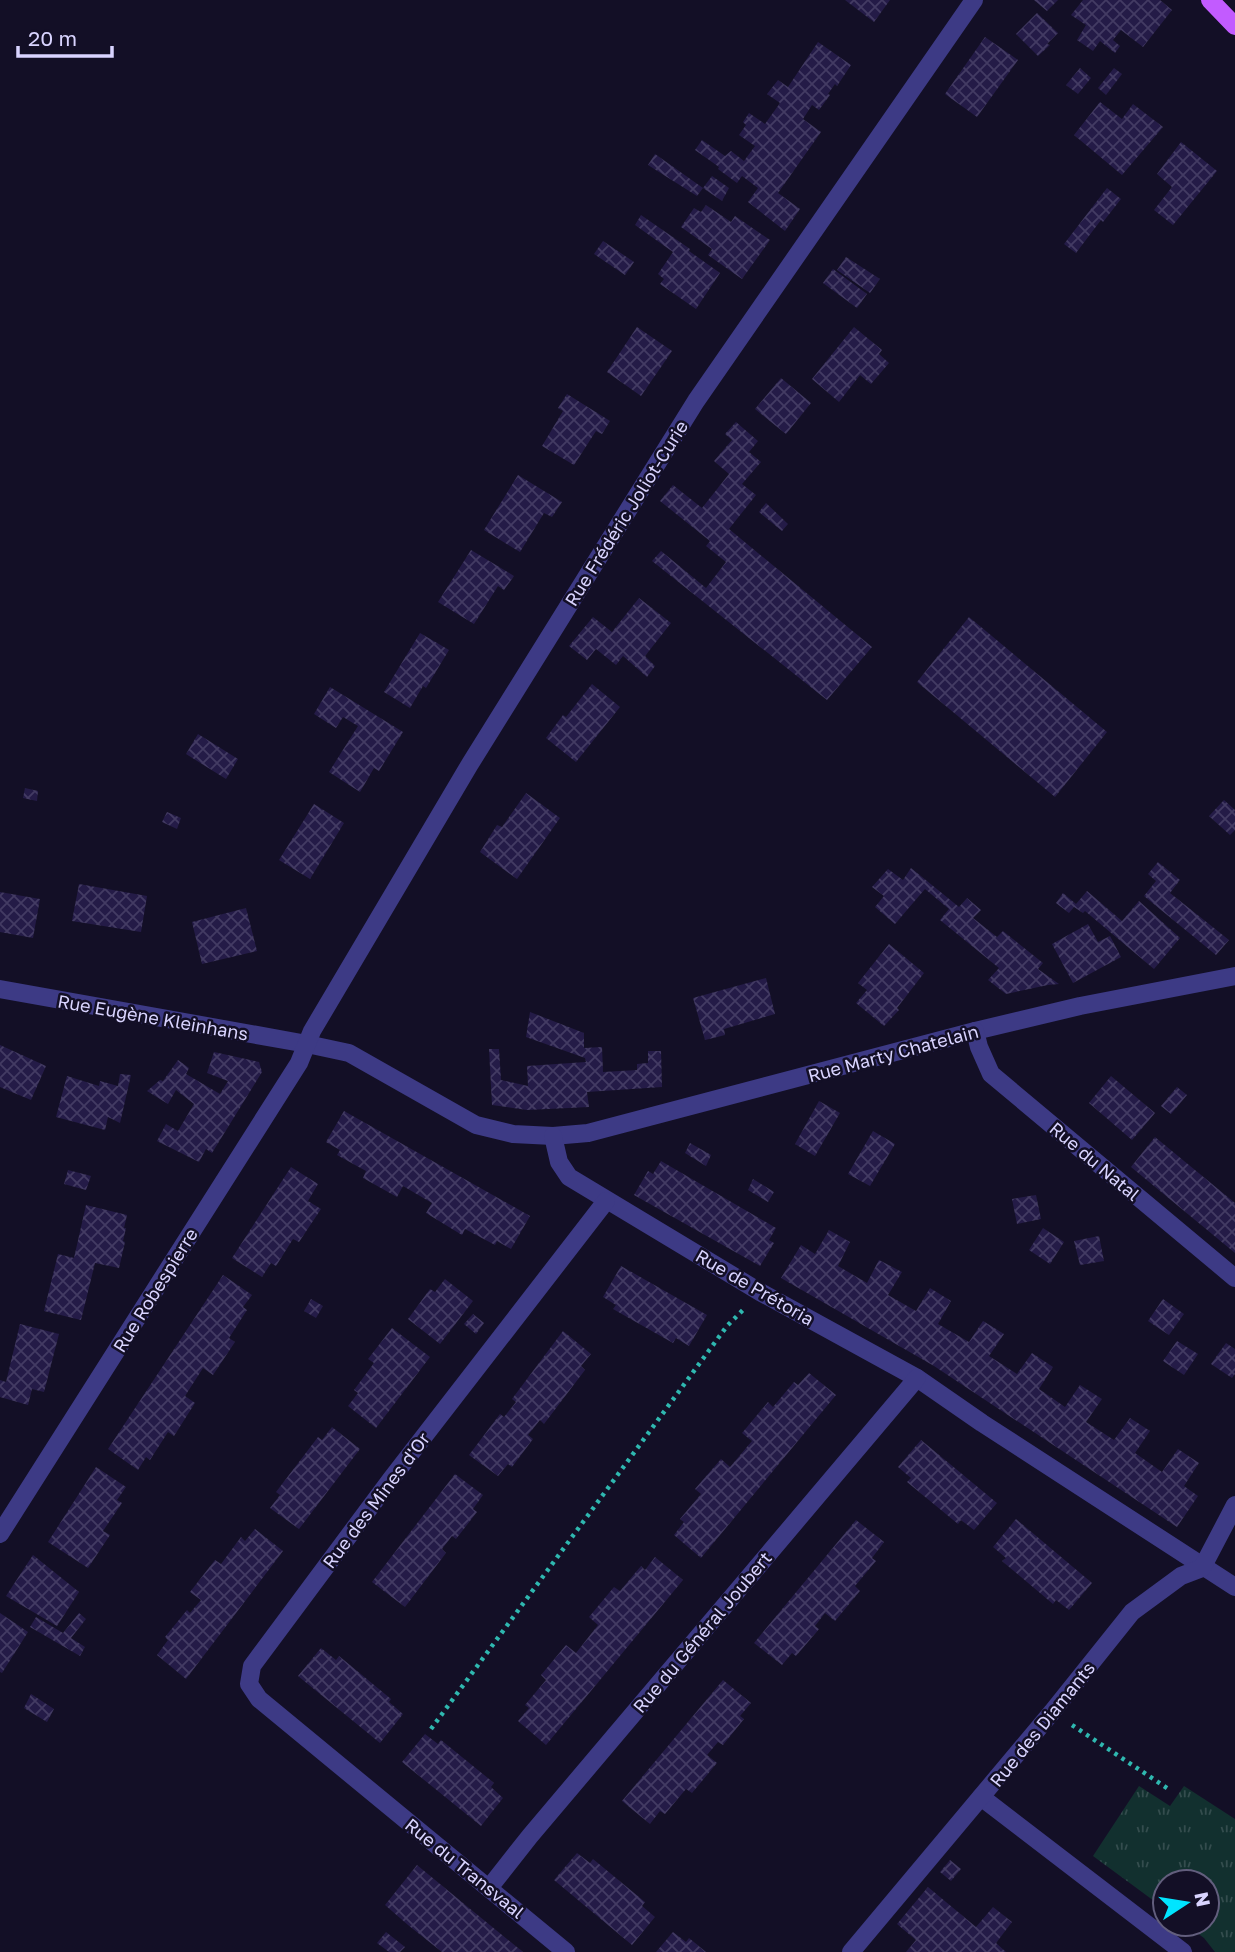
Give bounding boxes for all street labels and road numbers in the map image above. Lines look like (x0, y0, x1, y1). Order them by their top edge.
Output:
street label: Rue Frédéric Joliot-Curie (560, 416, 692, 610)
street label: Rue Eugène Kleinhans (56, 989, 250, 1045)
street label: Rue Marty Chatelain (805, 1020, 981, 1086)
street label: Rue du Natal (1045, 1117, 1145, 1205)
street label: Rue Robespierre (108, 1224, 202, 1356)
street label: Rue de Prétoria (692, 1244, 818, 1330)
street label: Rue des Mines d'Or (318, 1428, 434, 1572)
street label: Rue du Général Joubert (628, 1547, 776, 1717)
street label: Rue des Diamants (985, 1657, 1099, 1791)
street label: Rue du Transvaal (401, 1813, 529, 1923)

